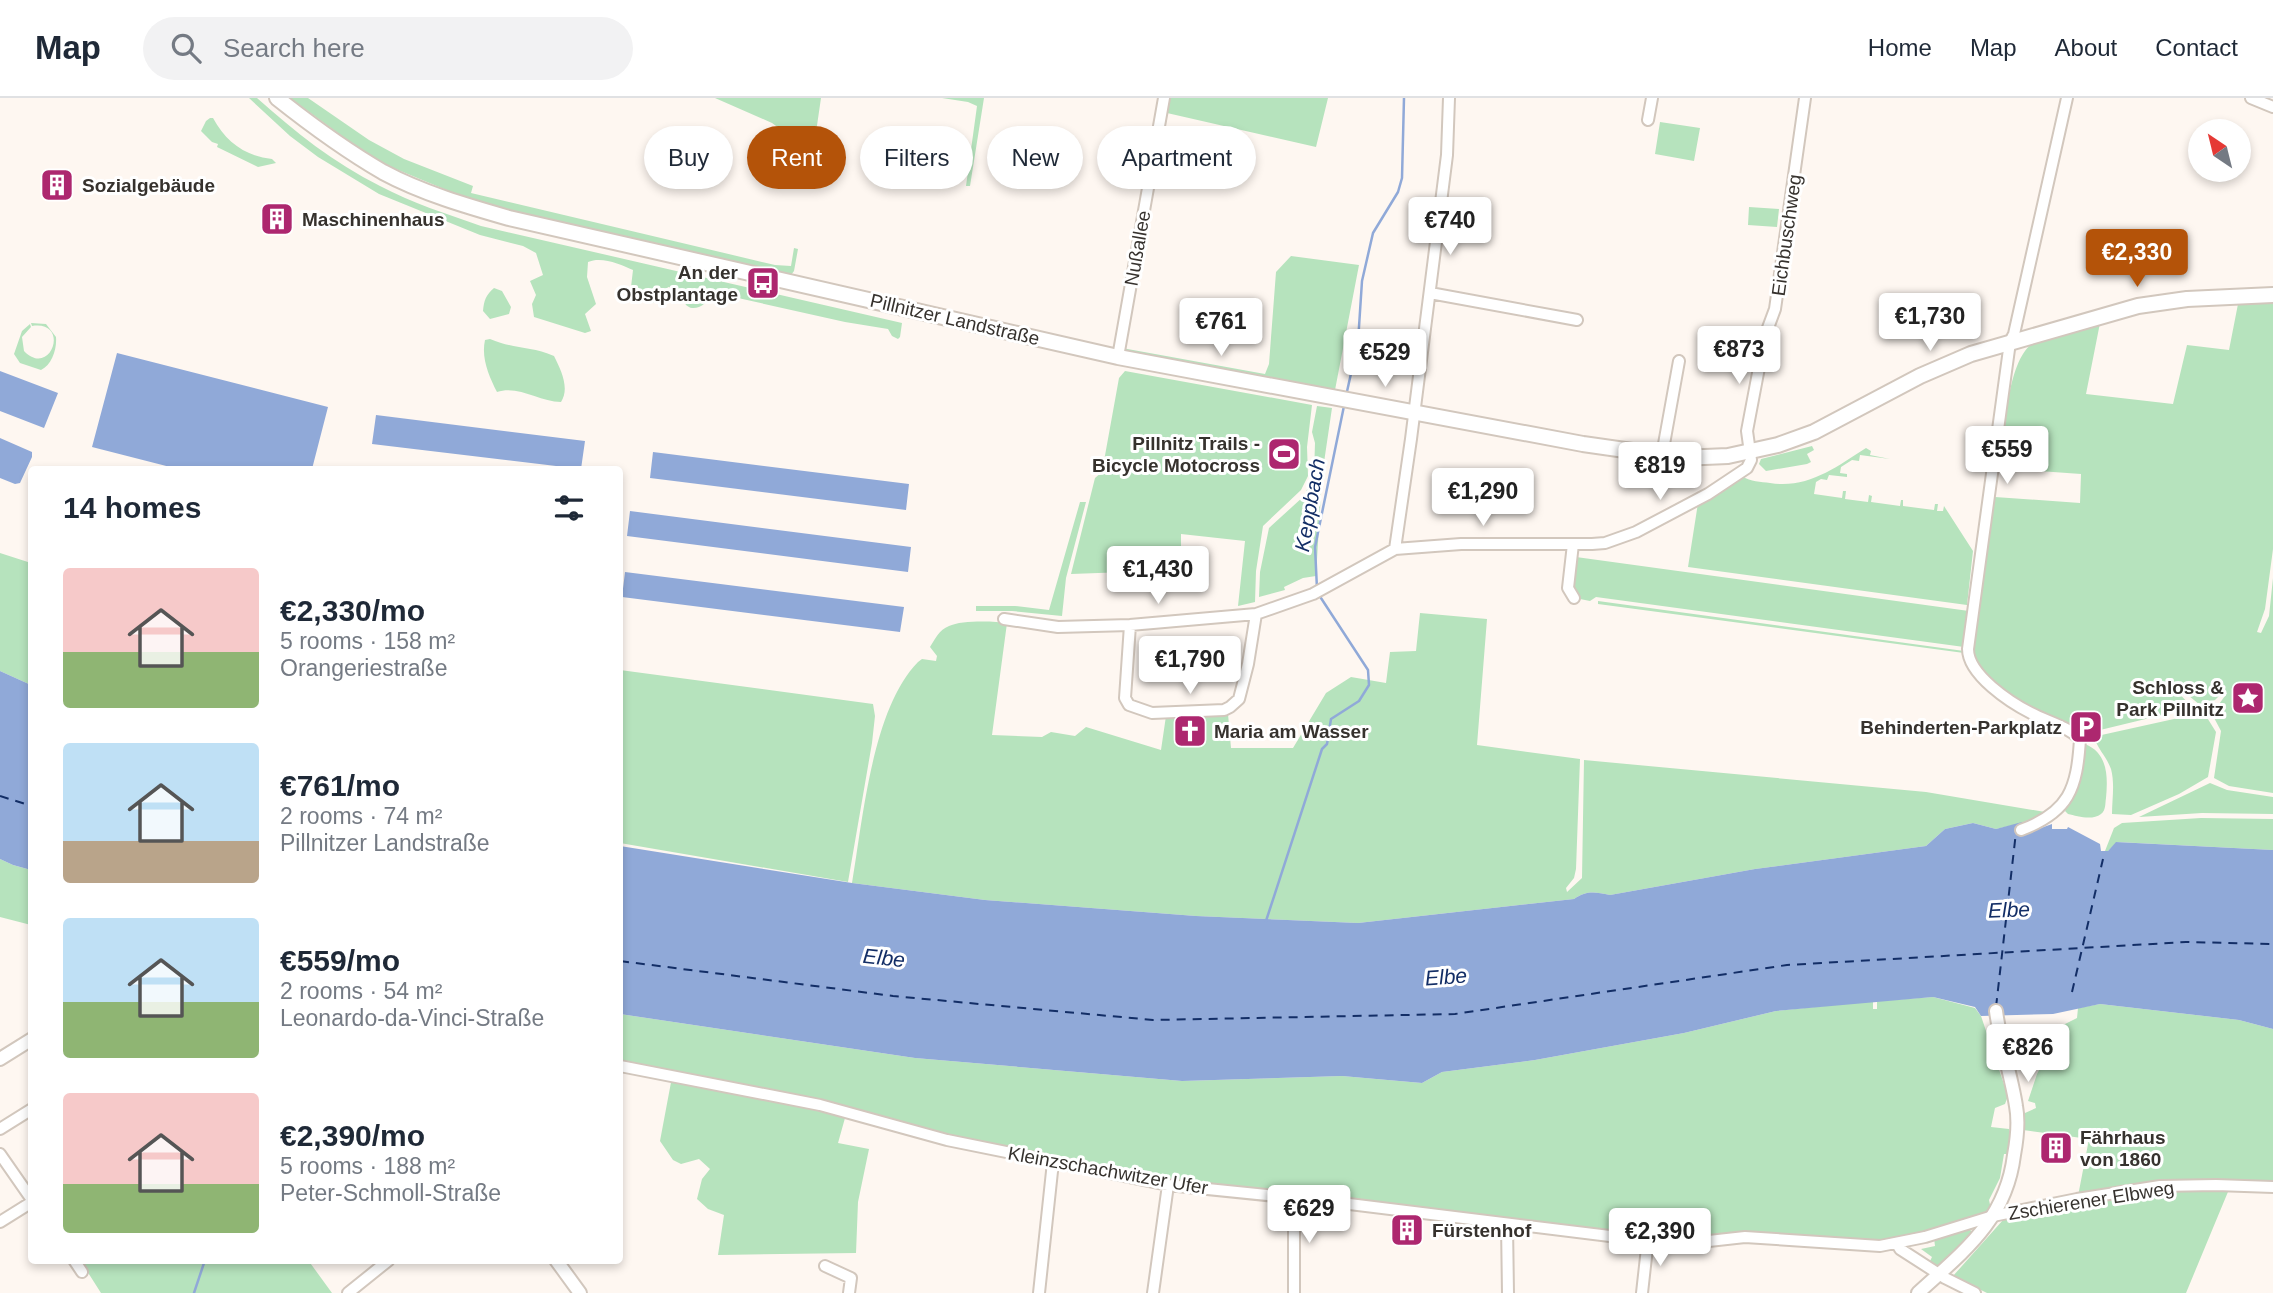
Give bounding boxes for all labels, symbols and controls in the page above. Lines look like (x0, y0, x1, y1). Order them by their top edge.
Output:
search box (143, 17, 633, 80)
text: Map (35, 29, 101, 66)
icon: search (167, 29, 205, 67)
text: Search here (223, 33, 365, 63)
text: Home (1868, 34, 1932, 61)
text: Map (1970, 34, 2017, 61)
text: About (2055, 34, 2117, 61)
text: Contact (2155, 34, 2238, 61)
north arrow (2188, 119, 2250, 182)
map controls (2188, 119, 2251, 182)
chip: Buy (644, 126, 733, 189)
chip: Rent (747, 126, 846, 189)
chip: Filters (860, 126, 973, 189)
chip: New (987, 126, 1083, 189)
chip: Apartment (1097, 126, 1256, 189)
building icon: Sozialgebäude (38, 166, 76, 204)
street label: Eichbuschweg (1768, 173, 1805, 297)
place label: Sozialgebäude (82, 175, 215, 196)
pin: €740 (1409, 198, 1491, 257)
building icon: Maschinenhaus (258, 200, 296, 238)
text: €740 (1424, 207, 1476, 233)
place label: Maschinenhaus (302, 209, 445, 230)
street label: Nußallee (1121, 209, 1154, 287)
pin: €2,330 (2080, 230, 2194, 289)
text: €2,330 (2102, 239, 2172, 265)
place label: An der Obstplantage (617, 262, 739, 305)
bus stop icon: An der Obstplantage (744, 264, 782, 302)
street label: Pillnitzer Landstraße (868, 290, 1042, 349)
pin: €1,730 (1873, 294, 1987, 353)
pin: €761 (1180, 299, 1262, 358)
text: €1,730 (1895, 303, 1965, 329)
text: €761 (1195, 308, 1247, 334)
pin: €873 (1698, 327, 1780, 386)
pin: €529 (1344, 330, 1426, 389)
text: €873 (1713, 336, 1765, 362)
text: €529 (1359, 339, 1411, 365)
pin: €559 (1966, 426, 2048, 486)
place label: Pillnitz Trails - Bicycle Motocross (1092, 433, 1260, 476)
sports icon: Pillnitz Trails - Bicycle Motocross (1265, 435, 1303, 473)
text: €559 (1981, 436, 2033, 462)
pin: €819 (1619, 442, 1701, 502)
text: €819 (1634, 452, 1686, 478)
water label: Keppbach (1290, 456, 1329, 553)
pin: €1,290 (1426, 468, 1540, 528)
text: €1,290 (1448, 478, 1518, 504)
icon: filters (550, 489, 588, 527)
text: 14 homes (63, 491, 201, 524)
pin: €1,430 (1101, 546, 1215, 606)
text: €1,430 (1123, 556, 1193, 582)
text: €2,330/mo (280, 594, 425, 627)
icon: home (119, 596, 203, 680)
text: 5 rooms · 158 m² (280, 628, 455, 654)
pin: €1,790 (1133, 636, 1247, 696)
text: €1,790 (1155, 646, 1225, 672)
text: Orangeriestraße (280, 655, 447, 681)
place label: Schloss & Park Pillnitz (2116, 677, 2224, 720)
place icon: Schloss & Park Pillnitz (2229, 679, 2267, 717)
parking icon: Behinderten-Parkplatz (2067, 708, 2105, 746)
church icon: Maria am Wasser (1171, 712, 1209, 750)
place label: Behinderten-Parkplatz (1860, 717, 2062, 738)
place label: Maria am Wasser (1214, 721, 1369, 742)
text: €761/mo (280, 769, 400, 802)
icon: home (119, 771, 203, 855)
text: 2 rooms · 74 m² (280, 803, 442, 829)
text: Pillnitzer Landstraße (280, 830, 490, 856)
water label: Elbe (1988, 897, 2030, 922)
text: €559/mo (280, 944, 400, 977)
water label: Elbe (862, 944, 906, 971)
icon: home (119, 946, 203, 1030)
water label: Elbe (1424, 964, 1468, 989)
text: 2 rooms · 54 m² (280, 978, 442, 1004)
text: Leonardo-da-Vinci-Straße (280, 1005, 544, 1031)
pin: €826 (1987, 1024, 2069, 1084)
text: €826 (2002, 1034, 2054, 1060)
text: €2,390/mo (280, 1119, 425, 1152)
icon: home (119, 1121, 203, 1205)
place label: Fährhaus von 1860 (2080, 1127, 2166, 1170)
building icon: Fährhaus von 1860 (2037, 1129, 2075, 1167)
street label: Kleinzschachwitzer Ufer (1006, 1143, 1210, 1199)
text: 5 rooms · 188 m² (280, 1153, 455, 1179)
street label: Zschierener Elbweg (2007, 1177, 2176, 1224)
text: Peter-Schmoll-Straße (280, 1180, 501, 1206)
pin: €629 (1268, 1186, 1350, 1245)
text: €629 (1283, 1195, 1335, 1221)
pin: €2,390 (1603, 1208, 1717, 1268)
building icon: Fürstenhof (1388, 1211, 1426, 1249)
text: €2,390 (1625, 1218, 1695, 1244)
place label: Fürstenhof (1432, 1220, 1532, 1241)

